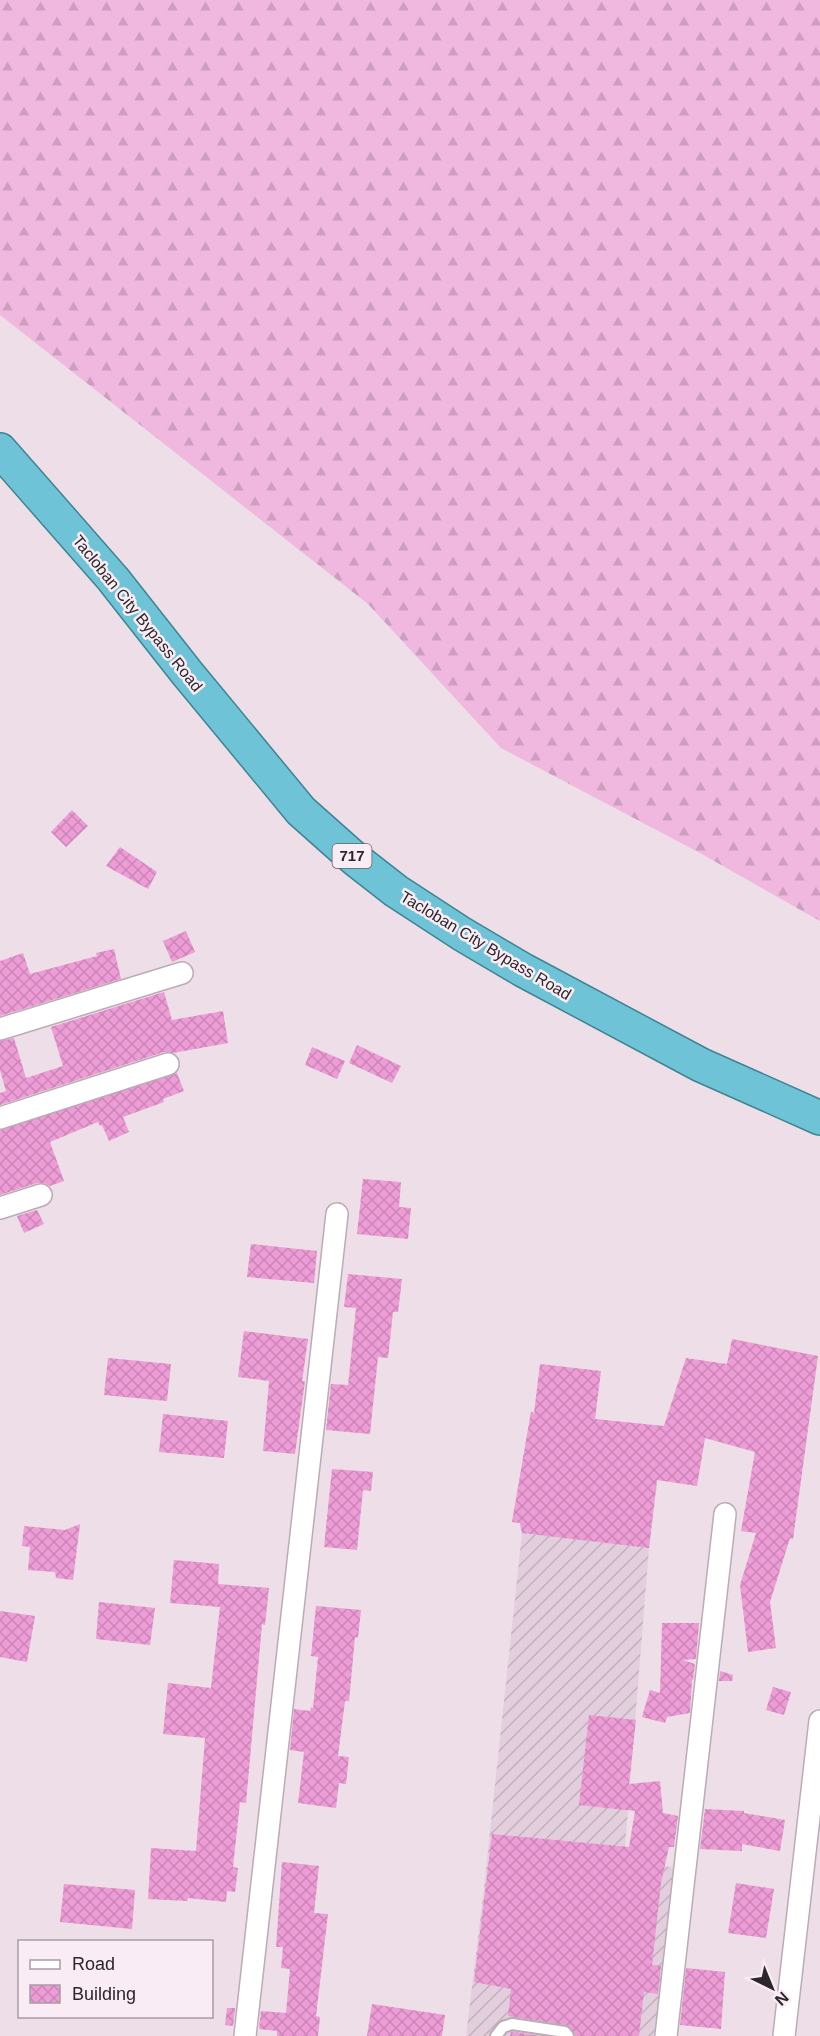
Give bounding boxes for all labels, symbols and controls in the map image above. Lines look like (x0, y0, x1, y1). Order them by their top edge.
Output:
street label: Tacloban City Bypass Road (69, 532, 206, 695)
road number: 717 (332, 844, 372, 868)
street label: Tacloban City Bypass Road (398, 888, 574, 1003)
legend (18, 1940, 213, 2018)
text: Road (72, 1954, 115, 1974)
north arrow (742, 1958, 802, 2018)
text: Building (72, 1984, 136, 2004)
text: N (772, 1988, 792, 2009)

